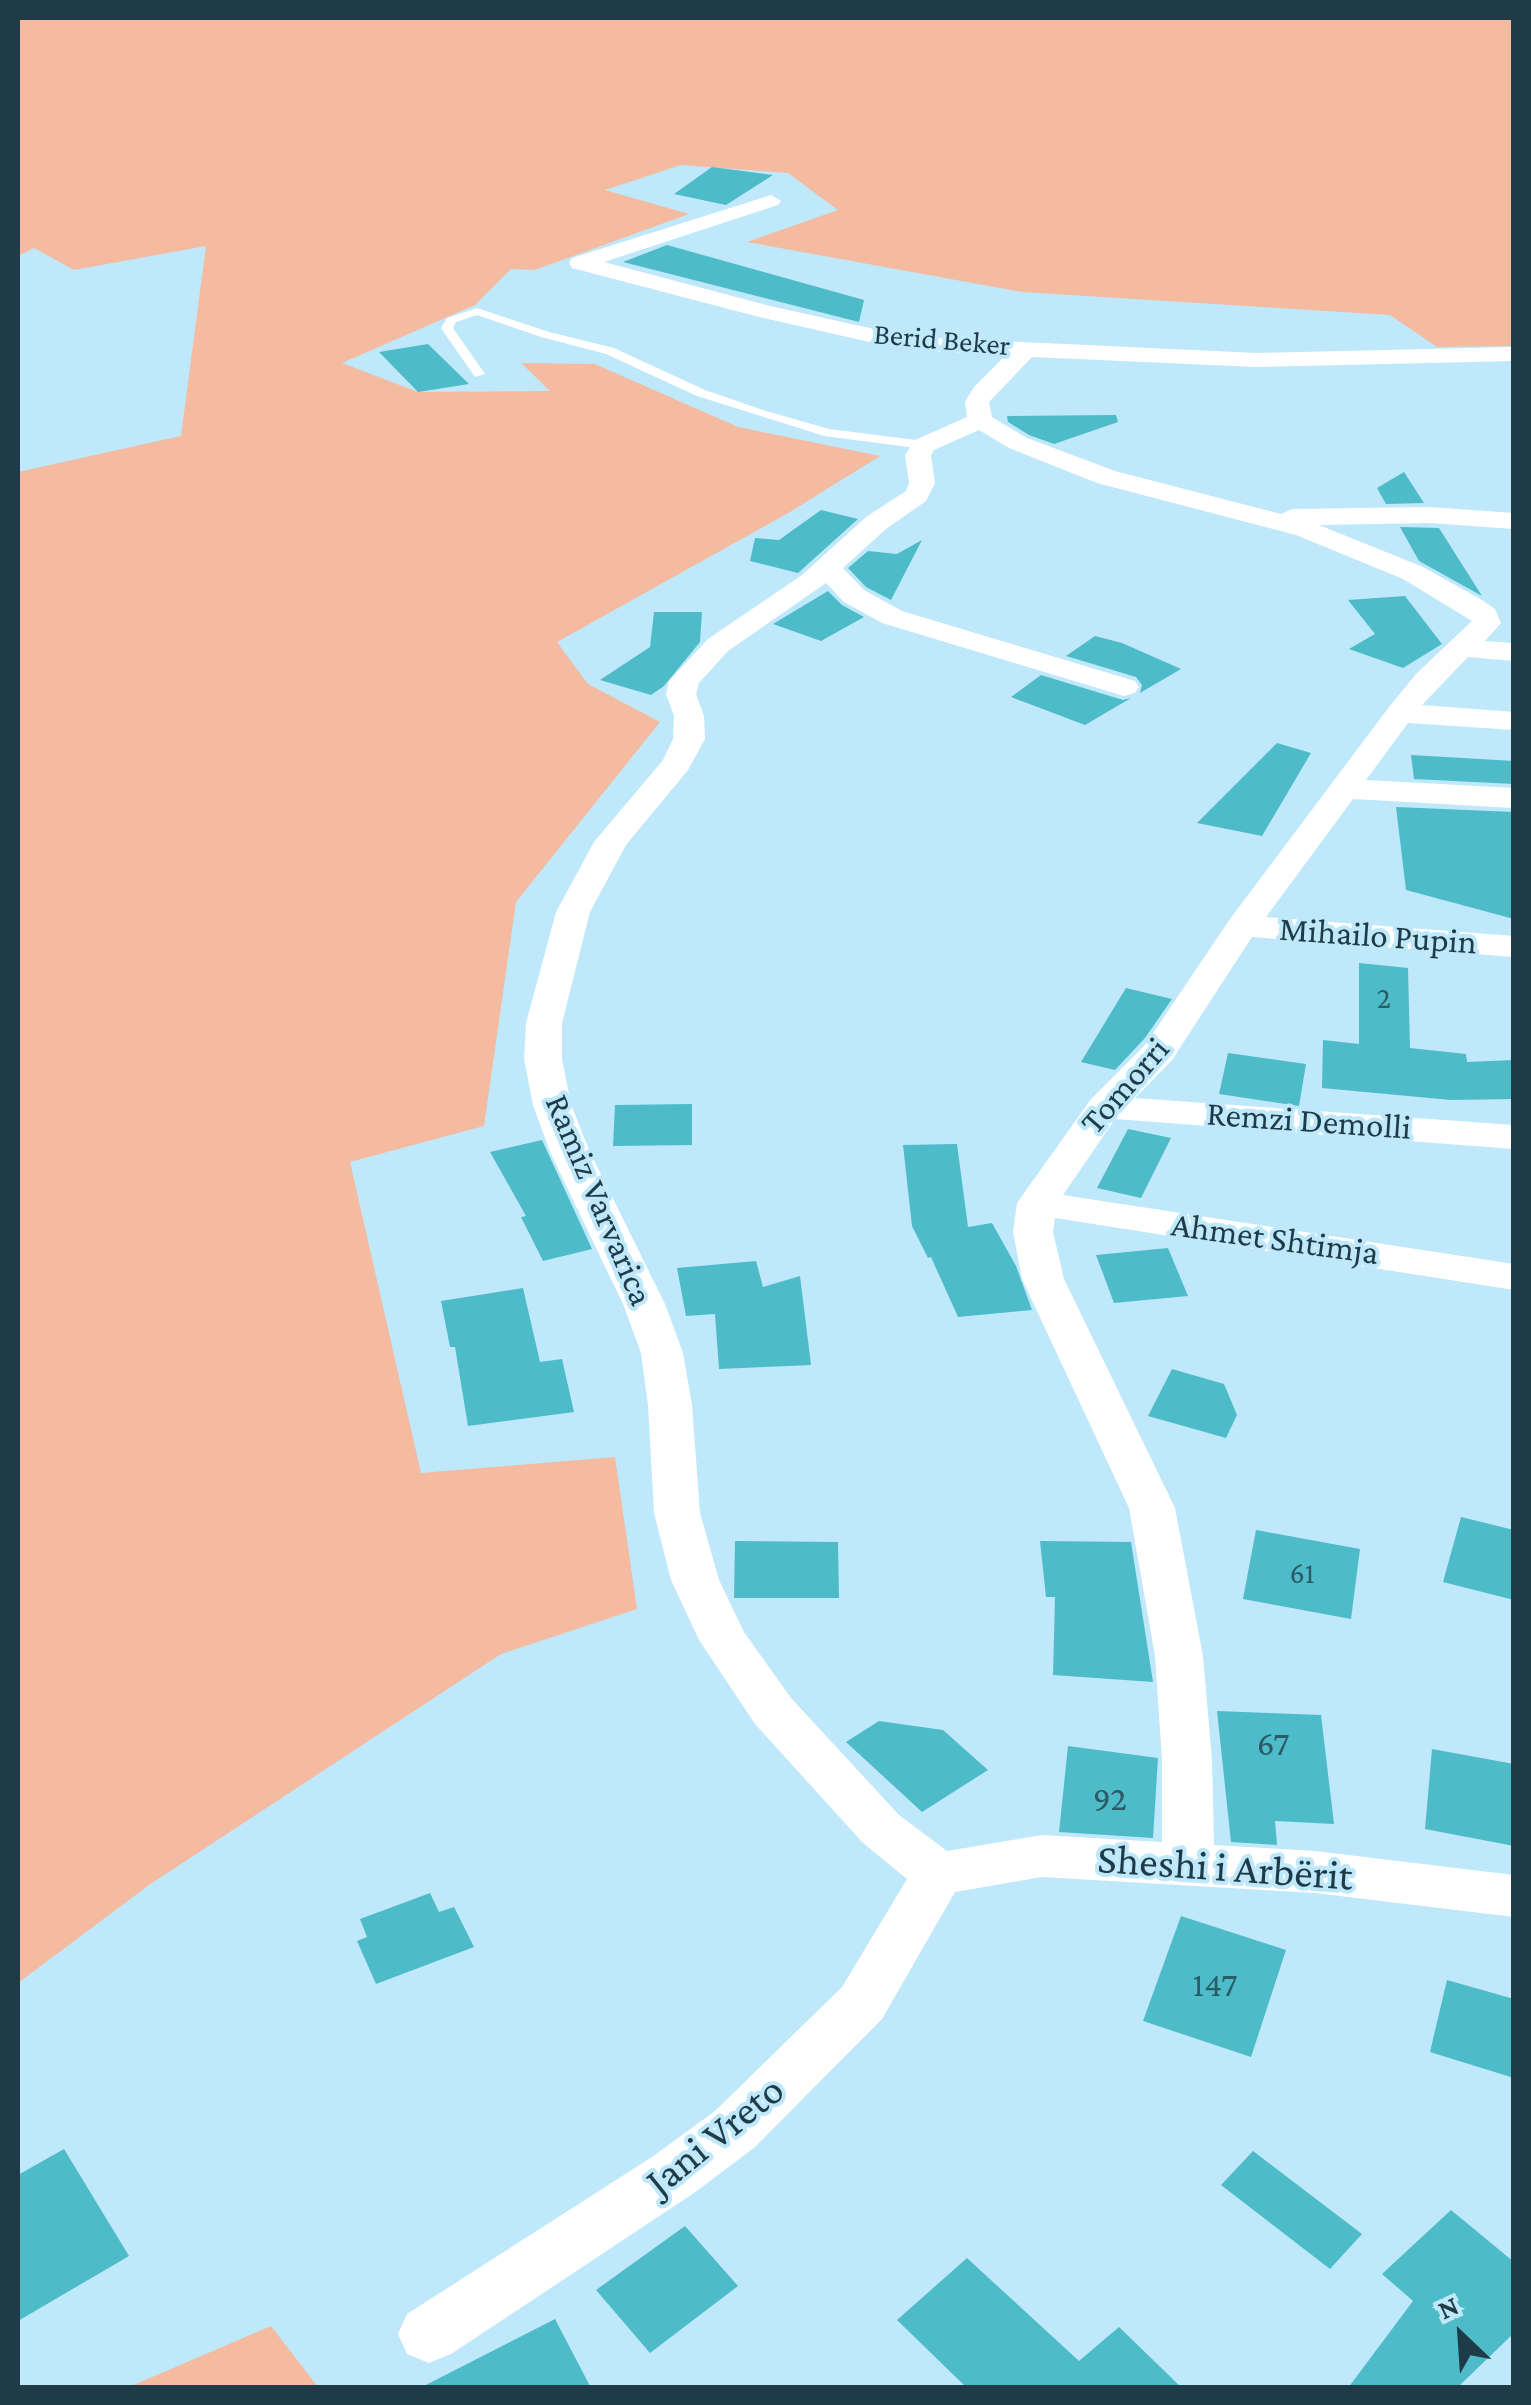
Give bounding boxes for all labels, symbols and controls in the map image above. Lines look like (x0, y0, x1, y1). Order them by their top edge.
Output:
street label: Berid Beker (872, 316, 1012, 364)
street label: Mihailo Pupin (1278, 908, 1478, 964)
house number: 2 (1377, 981, 1391, 1017)
street label: Tomorri (1072, 1029, 1178, 1143)
street label: Ramiz Varvarica (536, 1088, 662, 1312)
street label: Remzi Demolli (1205, 1093, 1413, 1149)
street label: Ahmet Shtimja (1168, 1204, 1382, 1274)
house number: 61 (1289, 1556, 1315, 1592)
house number: 67 (1257, 1723, 1289, 1765)
house number: 92 (1093, 1778, 1127, 1820)
street label: Sheshi i Arbërit (1096, 1834, 1354, 1902)
house number: 147 (1193, 1964, 1237, 2006)
street label: Jani Vreto (636, 2065, 794, 2207)
north arrow (1411, 2285, 1511, 2385)
text: N (1433, 2289, 1463, 2325)

